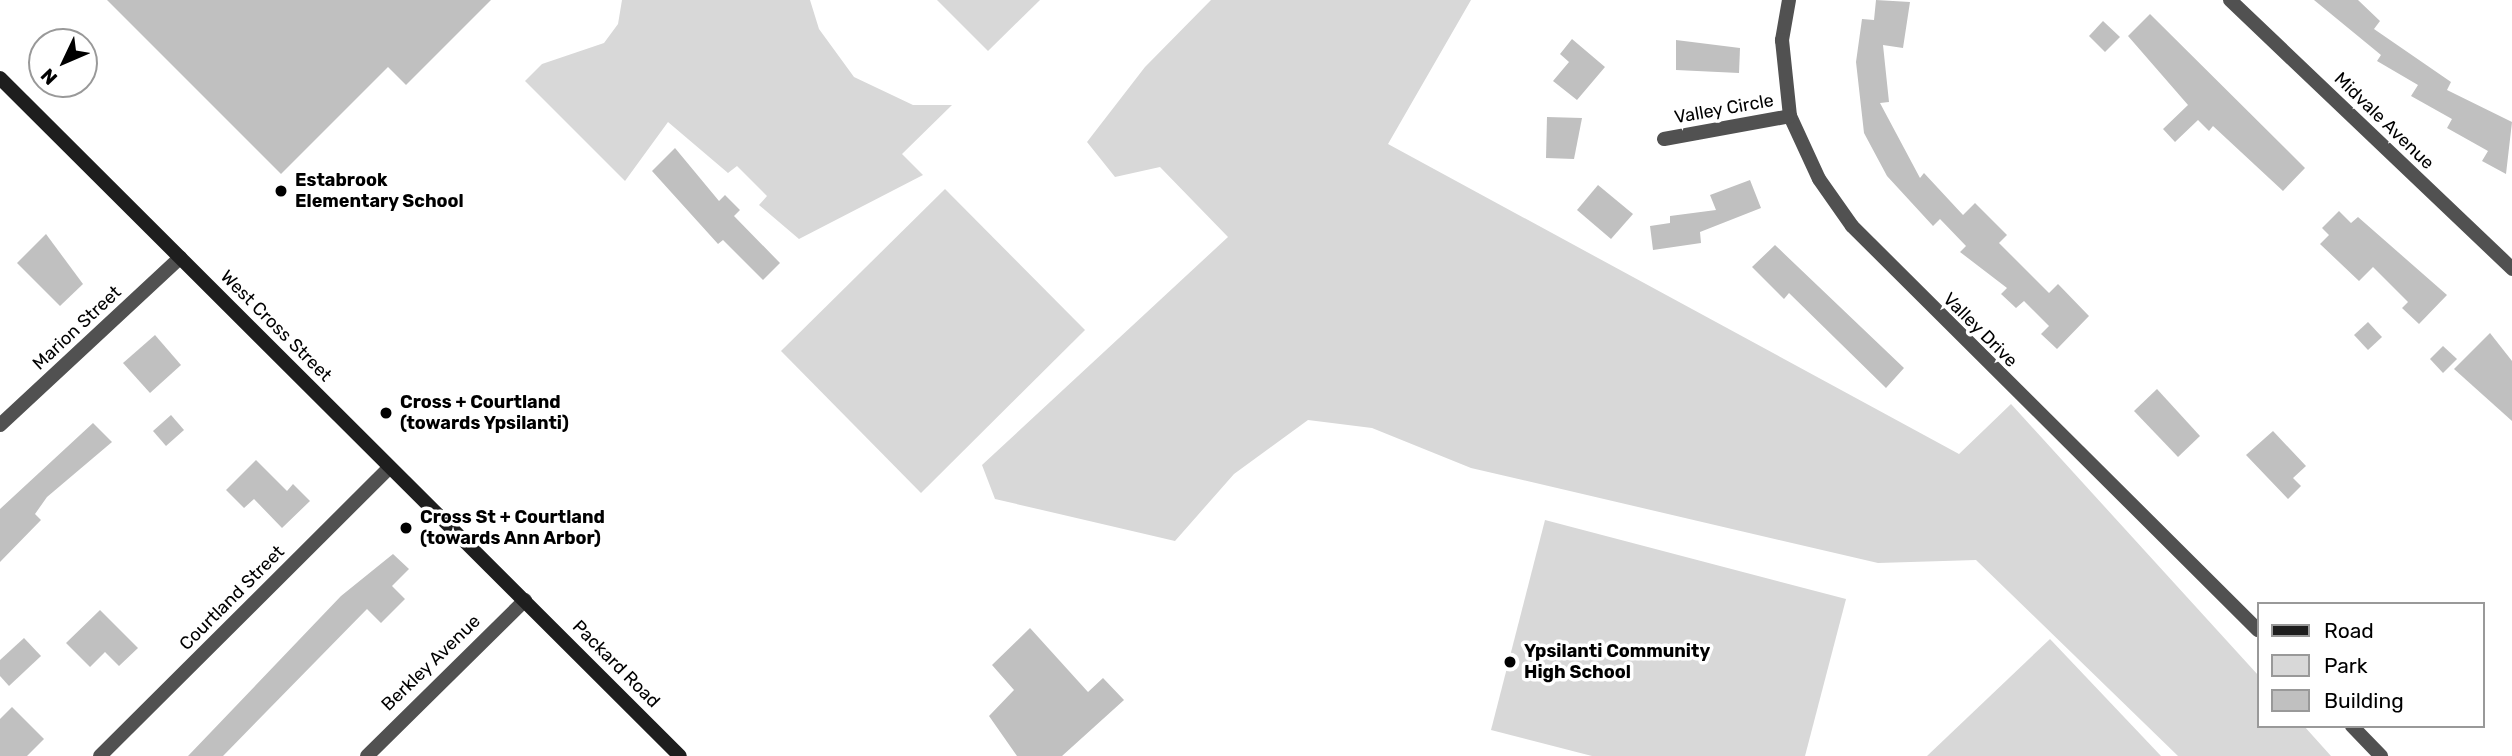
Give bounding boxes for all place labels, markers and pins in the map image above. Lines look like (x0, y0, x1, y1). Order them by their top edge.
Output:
place label: Estabrook Elementary School (295, 170, 464, 212)
marker: Estabrook Elementary School (273, 183, 289, 199)
place label: Cross + Courtland (towards Ypsilanti) (400, 392, 569, 434)
marker: Cross + Courtland (towards Ypsilanti) (378, 405, 394, 421)
place label: Cross St + Courtland (towards Ann Arbor) (420, 507, 605, 550)
marker: Cross St + Courtland (towards Ann Arbor) (398, 520, 414, 536)
place label: Ypsilanti Community High School (1524, 641, 1710, 684)
marker: Ypsilanti Community High School (1502, 654, 1518, 670)

